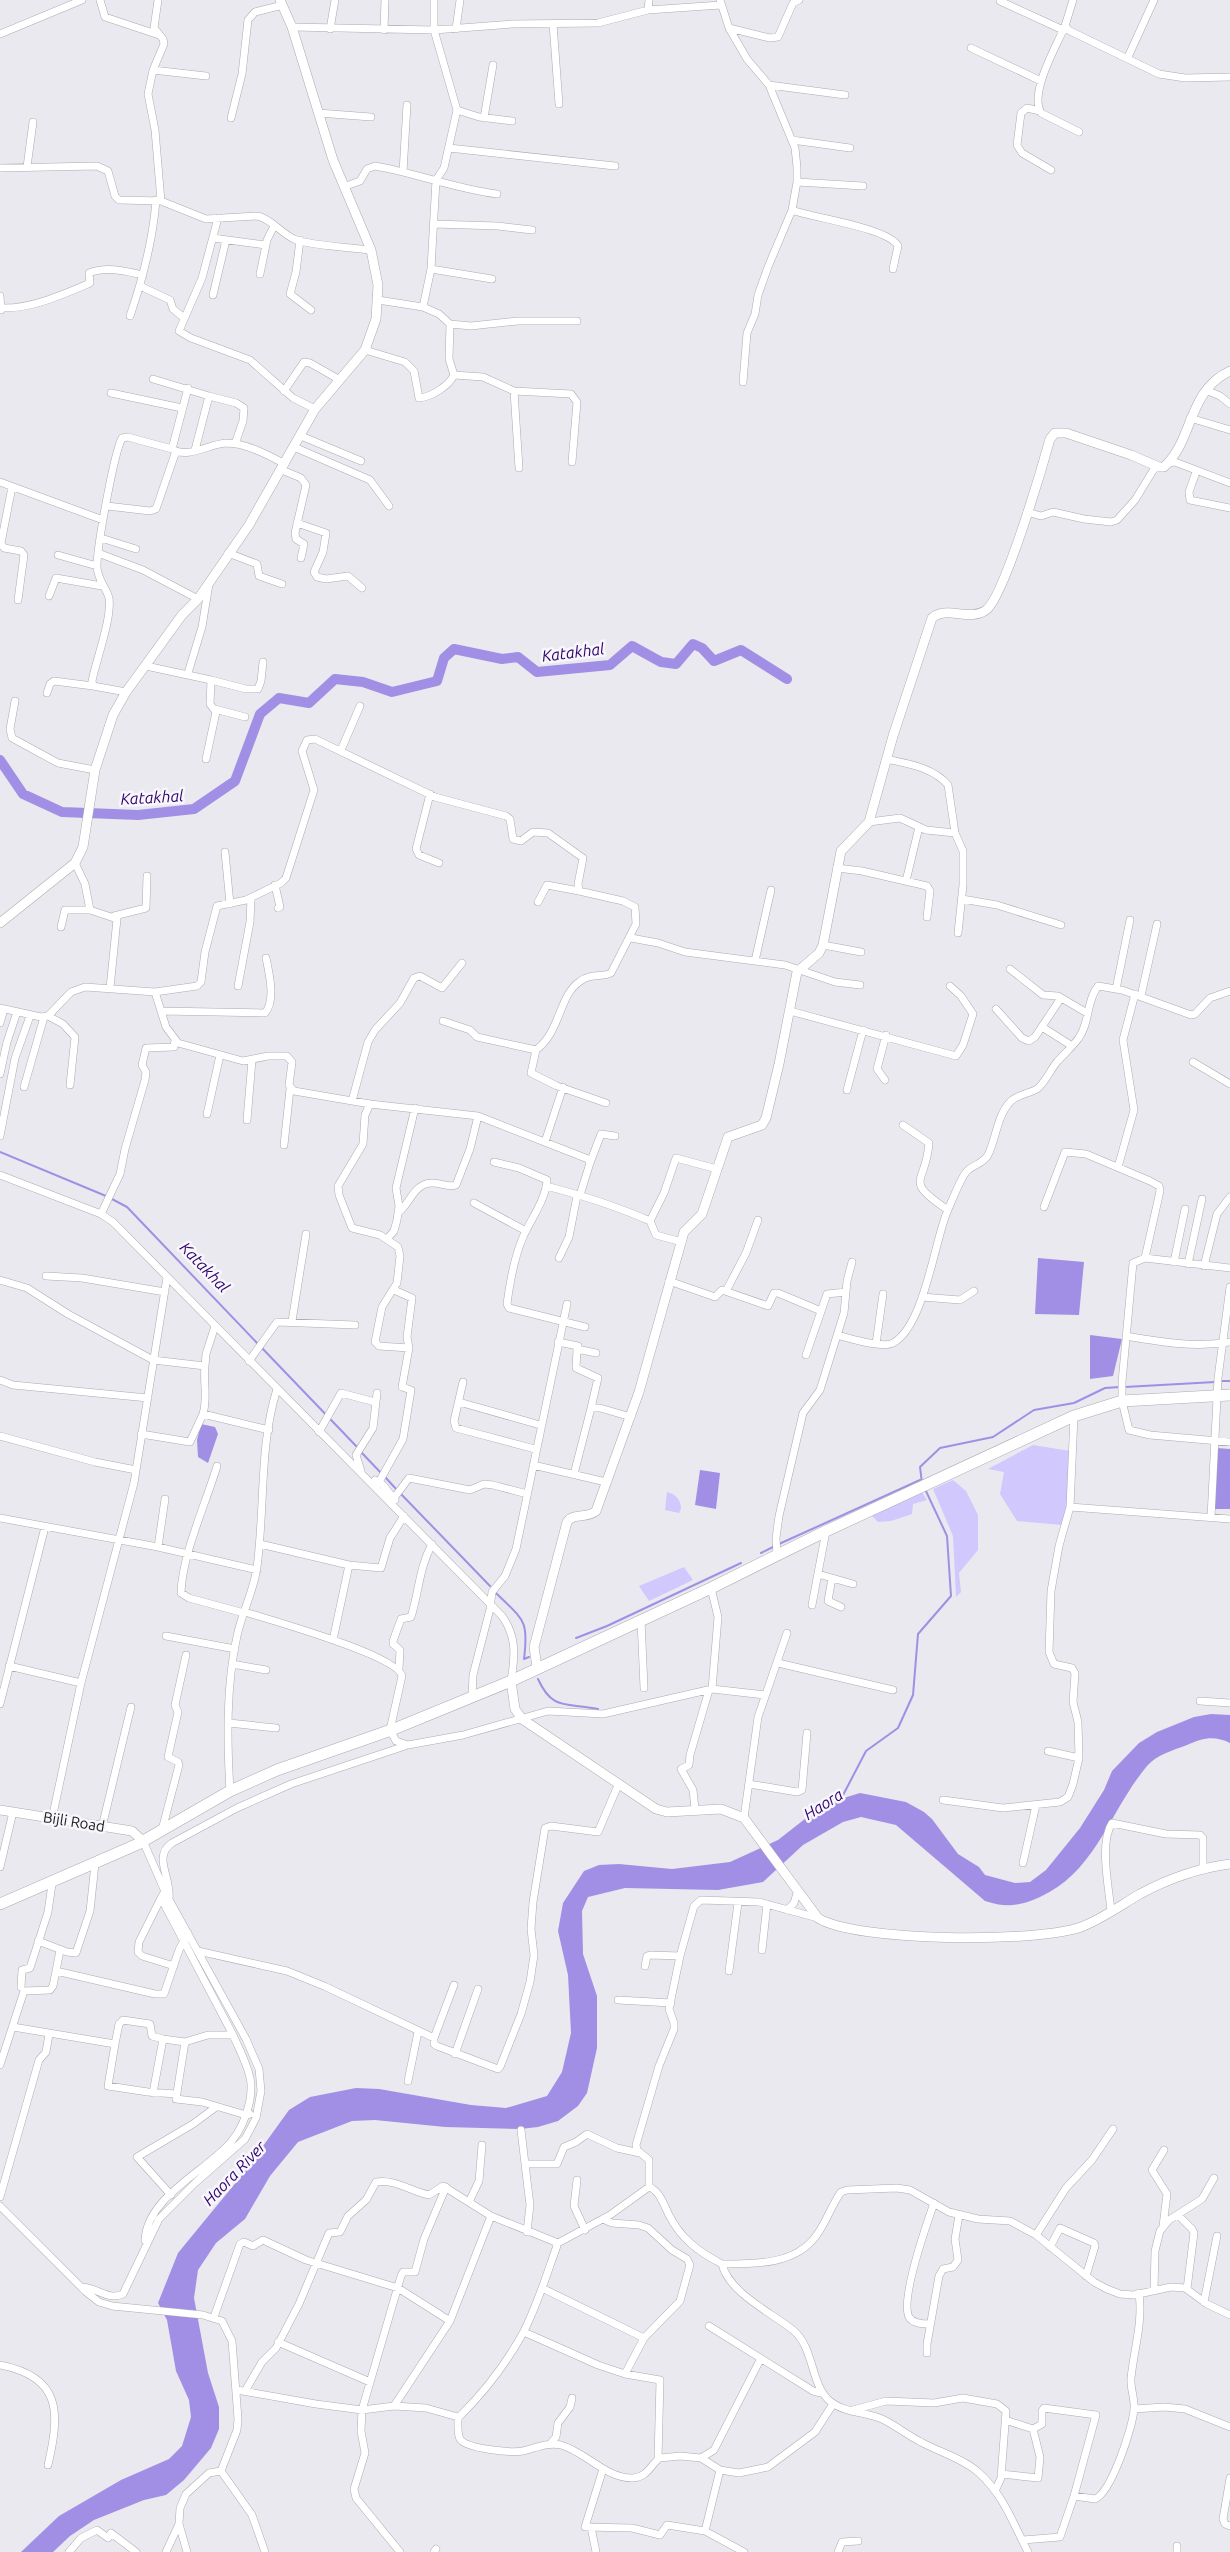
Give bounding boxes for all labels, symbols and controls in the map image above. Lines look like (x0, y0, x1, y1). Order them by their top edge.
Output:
water label: Katakhal (541, 639, 606, 665)
water label: Katakhal (120, 786, 184, 808)
water label: Katakhal (177, 1238, 234, 1296)
water label: Haora (800, 1785, 846, 1823)
street label: Bijli Road (42, 1808, 106, 1835)
water label: Haora River (199, 2137, 270, 2209)

